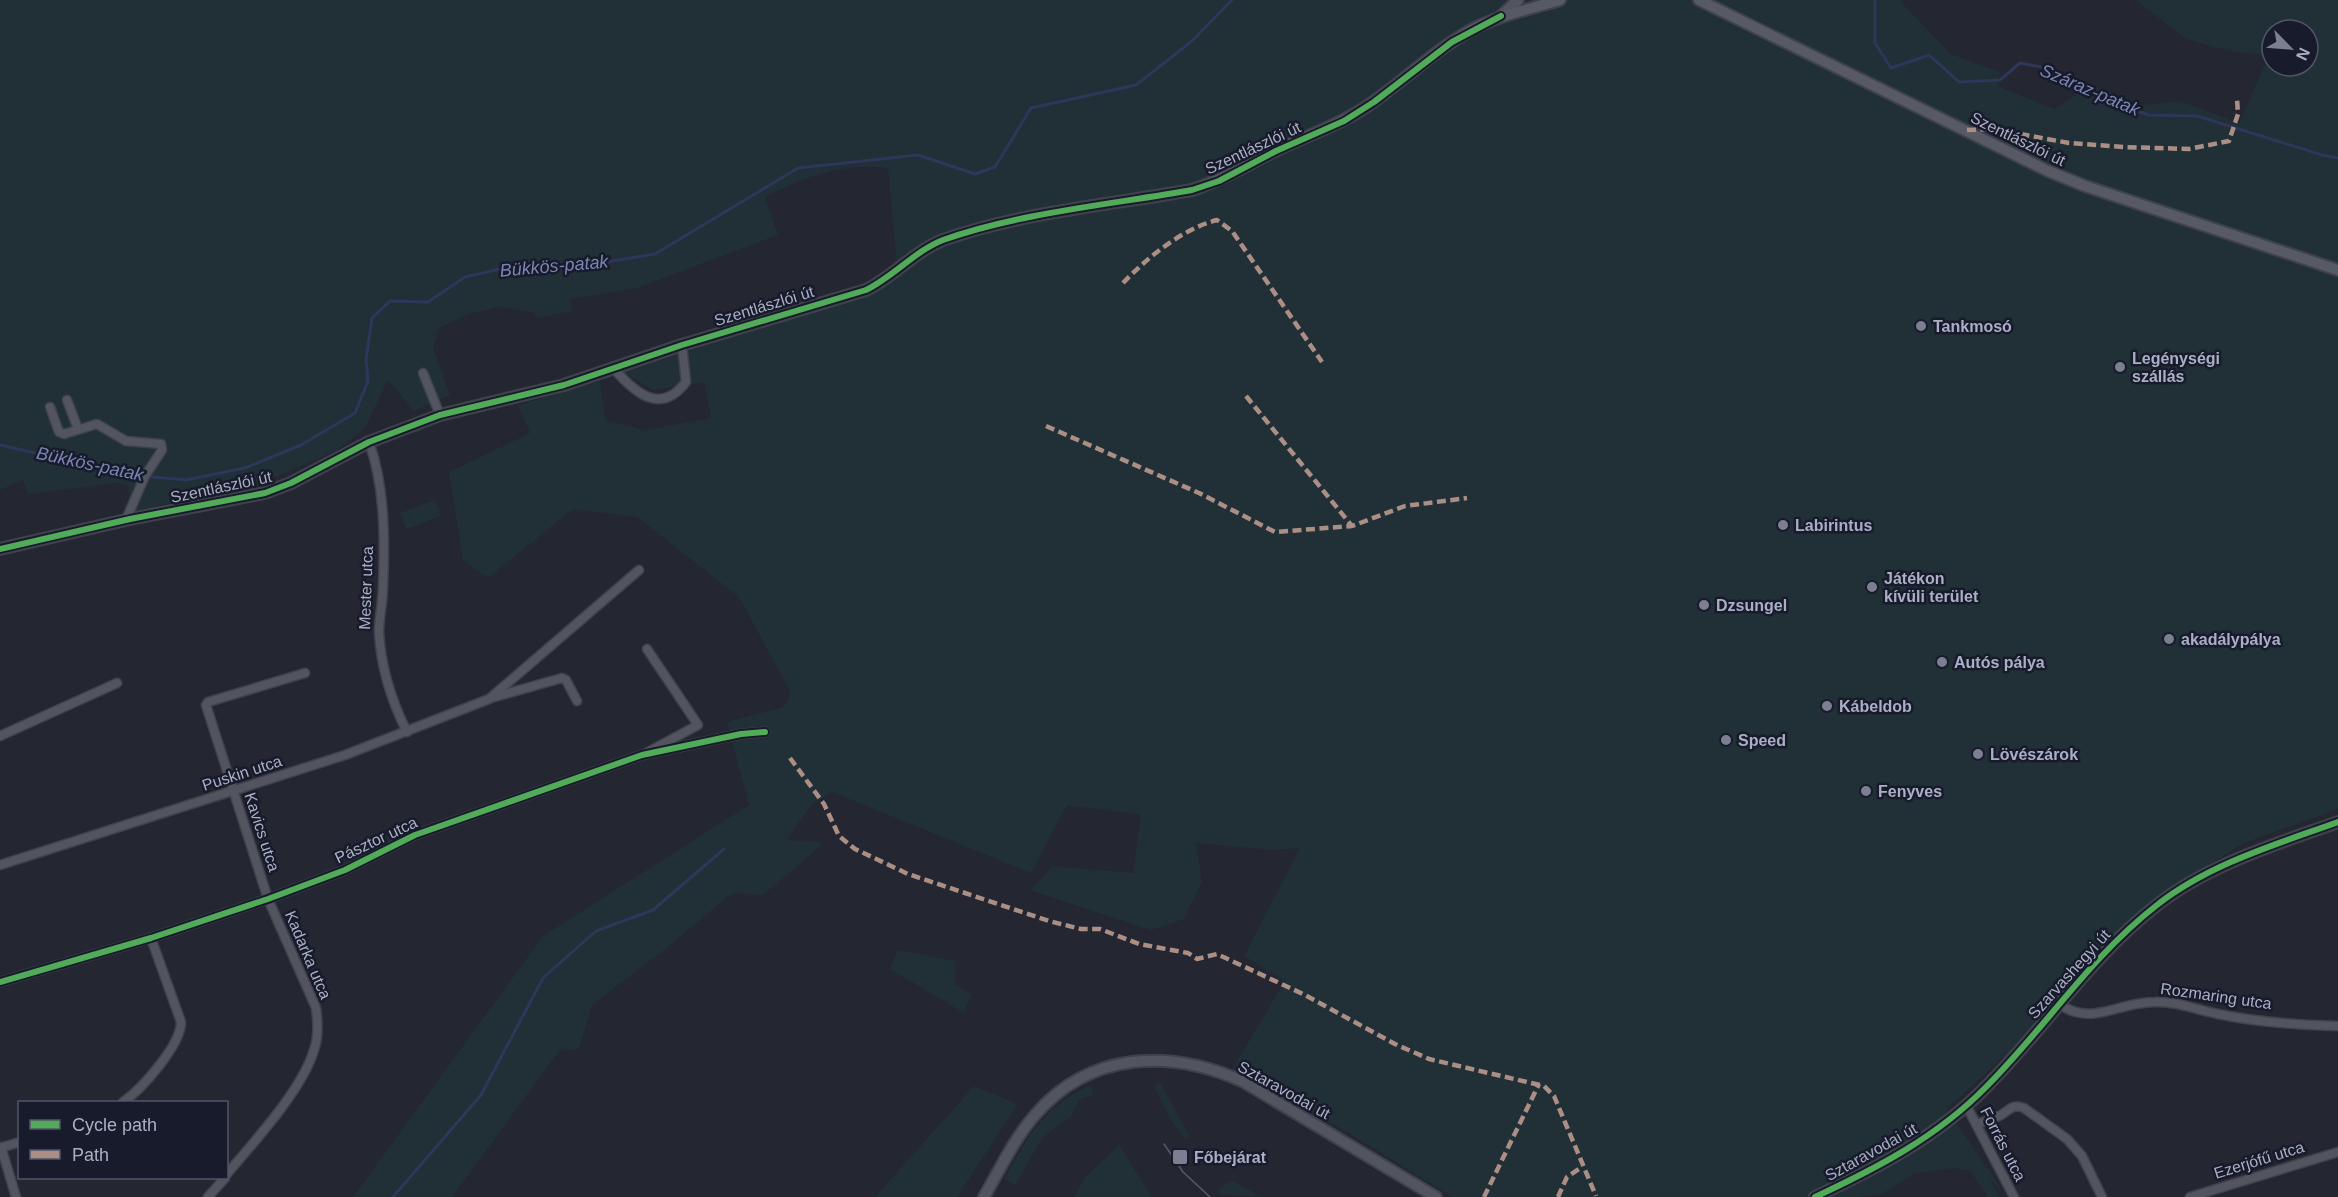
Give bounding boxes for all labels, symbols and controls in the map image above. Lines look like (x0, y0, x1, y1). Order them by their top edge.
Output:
north arrow (2260, 18, 2320, 78)
text: N (2293, 45, 2313, 63)
water label: Száraz-patak (2037, 60, 2144, 120)
street label: Szentlászlói út (1968, 109, 2069, 169)
street label: Szentlászlói út (1203, 118, 1304, 178)
water label: Bükkös-patak (499, 251, 610, 281)
street label: Szentlászlói út (712, 283, 816, 329)
place label: Tankmosó (1933, 318, 2012, 335)
marker: Tankmosó (1914, 319, 1928, 333)
place label: Legénységi szállás (2132, 350, 2220, 385)
marker: Legénységi szállás (2113, 360, 2127, 374)
water label: Bükkös-patak (35, 443, 146, 485)
street label: Szentlászlói út (169, 468, 274, 506)
place label: Labirintus (1795, 517, 1872, 534)
marker: Labirintus (1776, 518, 1790, 532)
street label: Mester utca (356, 546, 376, 630)
place label: Játékon kívüli terület (1884, 570, 1979, 605)
marker: Játékon kívüli terület (1865, 580, 1879, 594)
place label: Dzsungel (1716, 597, 1787, 614)
marker: Dzsungel (1697, 598, 1711, 612)
place label: akadálypálya (2181, 631, 2281, 648)
marker: akadálypálya (2162, 632, 2176, 646)
place label: Autós pálya (1954, 654, 2045, 671)
marker: Autós pálya (1935, 655, 1949, 669)
place label: Kábeldob (1839, 698, 1912, 715)
marker: Kábeldob (1820, 699, 1834, 713)
place label: Speed (1738, 732, 1786, 749)
marker: Speed (1719, 733, 1733, 747)
place label: Lövészárok (1990, 746, 2078, 763)
marker: Lövészárok (1971, 747, 1985, 761)
street label: Puskin utca (200, 752, 284, 794)
place label: Fenyves (1878, 783, 1942, 800)
marker: Fenyves (1859, 784, 1873, 798)
street label: Kavics utca (241, 790, 283, 874)
street label: Pásztor utca (332, 813, 420, 866)
street label: Kadarka utca (282, 908, 334, 1002)
street label: Szarvashegyi út (2025, 926, 2114, 1022)
street label: Rozmaring utca (2159, 980, 2273, 1012)
street label: Sztaravodai út (1235, 1058, 1333, 1122)
legend (18, 1101, 228, 1179)
street label: Forrás utca (1977, 1104, 2029, 1184)
text: Cycle path (72, 1115, 157, 1135)
street label: Sztaravodai út (1822, 1120, 1920, 1184)
street label: Ezerjófű utca (2212, 1138, 2306, 1182)
text: Path (72, 1145, 109, 1165)
marker: Főbejárat (1171, 1148, 1189, 1166)
place label: Főbejárat (1194, 1149, 1267, 1166)

